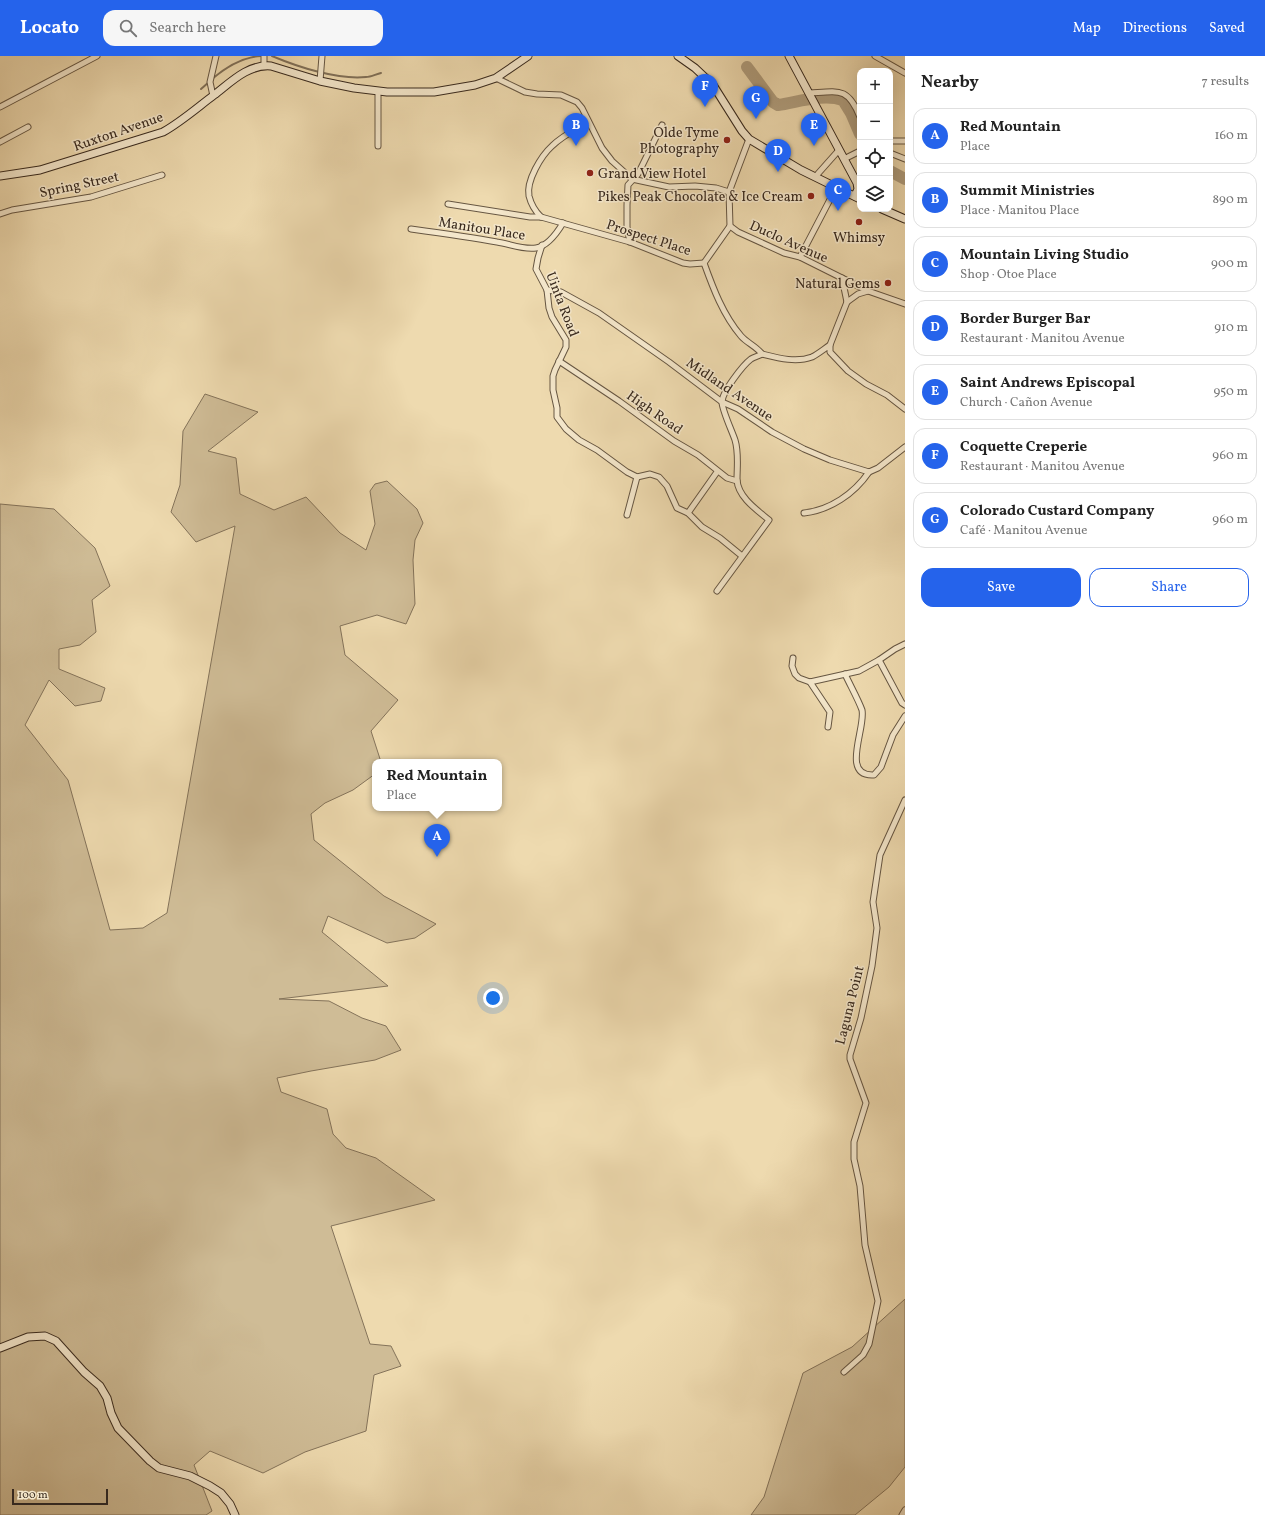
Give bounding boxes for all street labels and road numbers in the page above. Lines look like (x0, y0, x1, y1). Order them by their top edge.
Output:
street label: Ruxton Avenue (71, 108, 166, 157)
street label: Spring Street (38, 168, 121, 203)
street label: Manitou Place (437, 213, 527, 246)
street label: Prospect Place (604, 216, 694, 261)
street label: Duclo Avenue (746, 217, 831, 268)
street label: Uinta Road (540, 269, 583, 340)
street label: Midland Avenue (682, 354, 777, 427)
street label: High Road (622, 387, 686, 440)
street label: Laguna Point (831, 964, 869, 1047)

